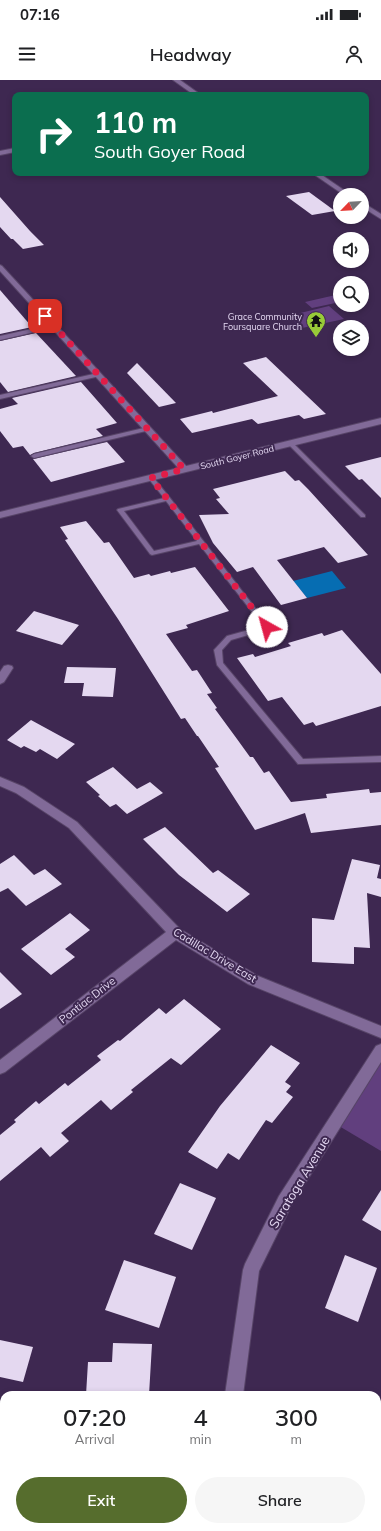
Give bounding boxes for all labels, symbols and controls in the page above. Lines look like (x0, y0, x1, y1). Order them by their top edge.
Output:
text: 07:16 (20, 5, 60, 24)
icon: menu (16, 43, 38, 65)
text: Headway (150, 43, 231, 66)
icon: person (343, 43, 365, 65)
text: 110 m (94, 105, 177, 140)
icon: right (28, 108, 80, 160)
text: South Goyer Road (94, 140, 245, 163)
north arrow (333, 188, 369, 224)
map controls (333, 188, 369, 356)
button: sound (333, 232, 369, 268)
button: search (333, 276, 369, 312)
pin (28, 299, 62, 333)
icon: arrive (34, 305, 56, 327)
temple icon: Grace Community Foursquare Church (305, 310, 327, 338)
place label: Grace Community Foursquare Church (223, 311, 302, 332)
button: layers (333, 320, 369, 356)
street label: South Goyer Road (199, 443, 275, 472)
position arrow (246, 606, 288, 648)
street label: Cadillac Drive East (171, 925, 259, 986)
street label: Pontiac Drive (56, 974, 118, 1026)
street label: Saratoga Avenue (265, 1133, 333, 1231)
text: 07:20 (63, 1402, 126, 1432)
text: 4 (193, 1402, 208, 1432)
text: 300 (275, 1402, 318, 1432)
text: Arrival (75, 1431, 115, 1447)
text: min (189, 1431, 212, 1447)
text: m (291, 1431, 302, 1447)
button: Exit (16, 1477, 187, 1523)
button: Share (195, 1477, 365, 1523)

